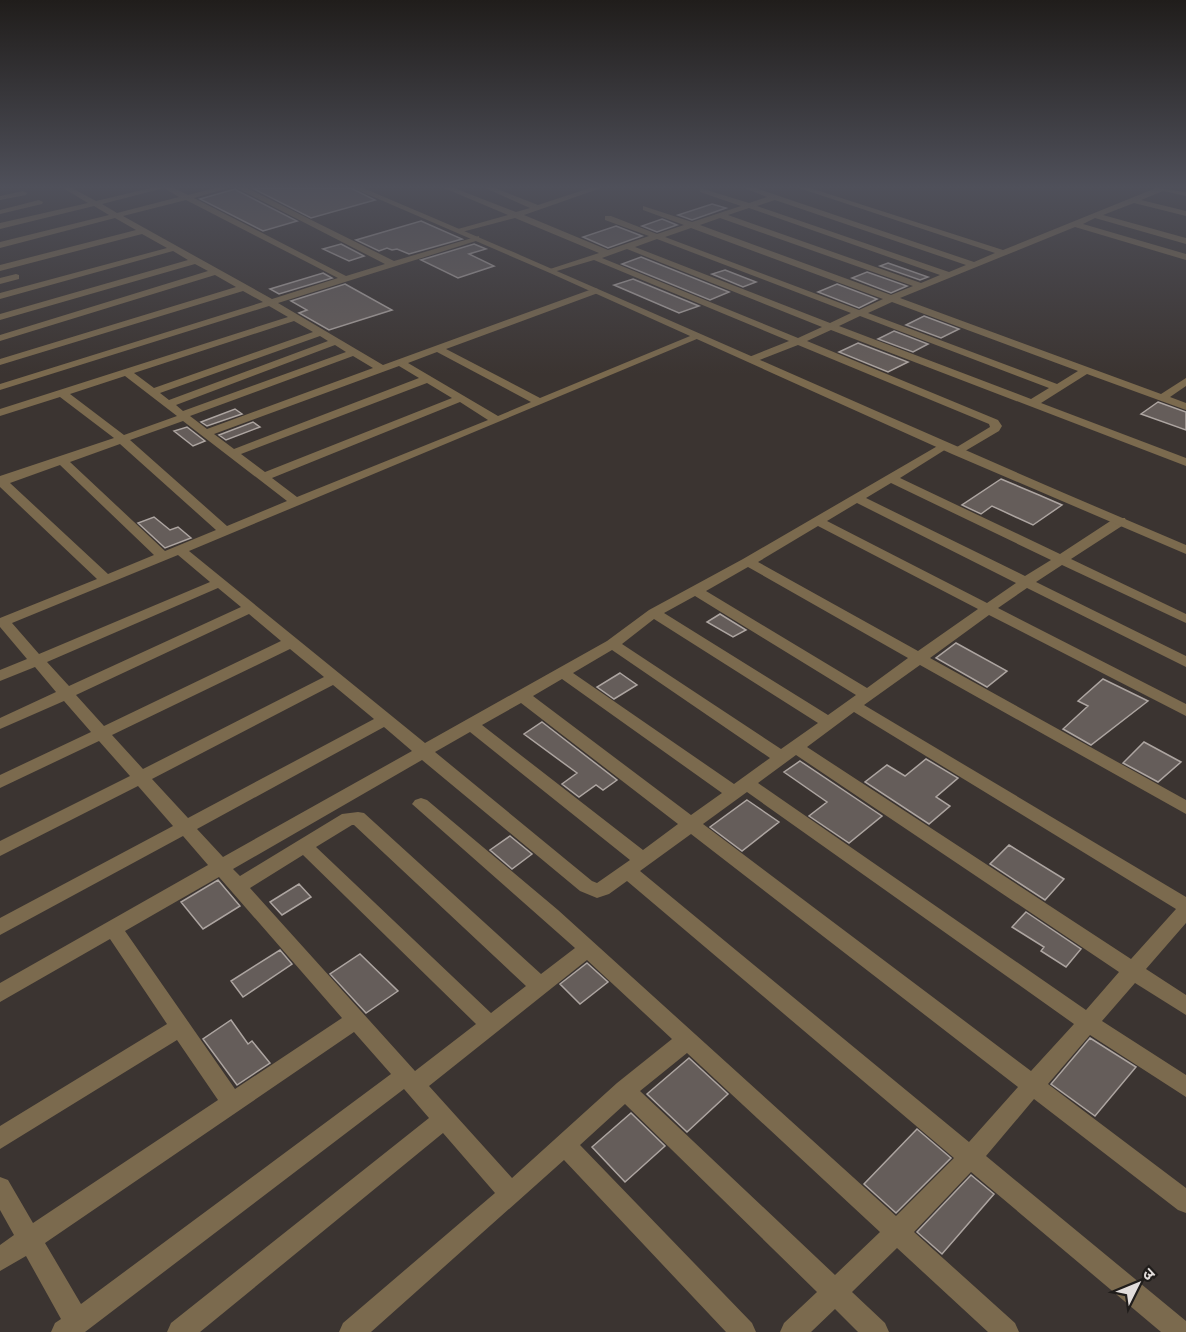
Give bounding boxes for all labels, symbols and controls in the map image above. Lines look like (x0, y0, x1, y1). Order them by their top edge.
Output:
north arrow (1108, 1254, 1168, 1314)
text: उ (1138, 1263, 1161, 1285)

